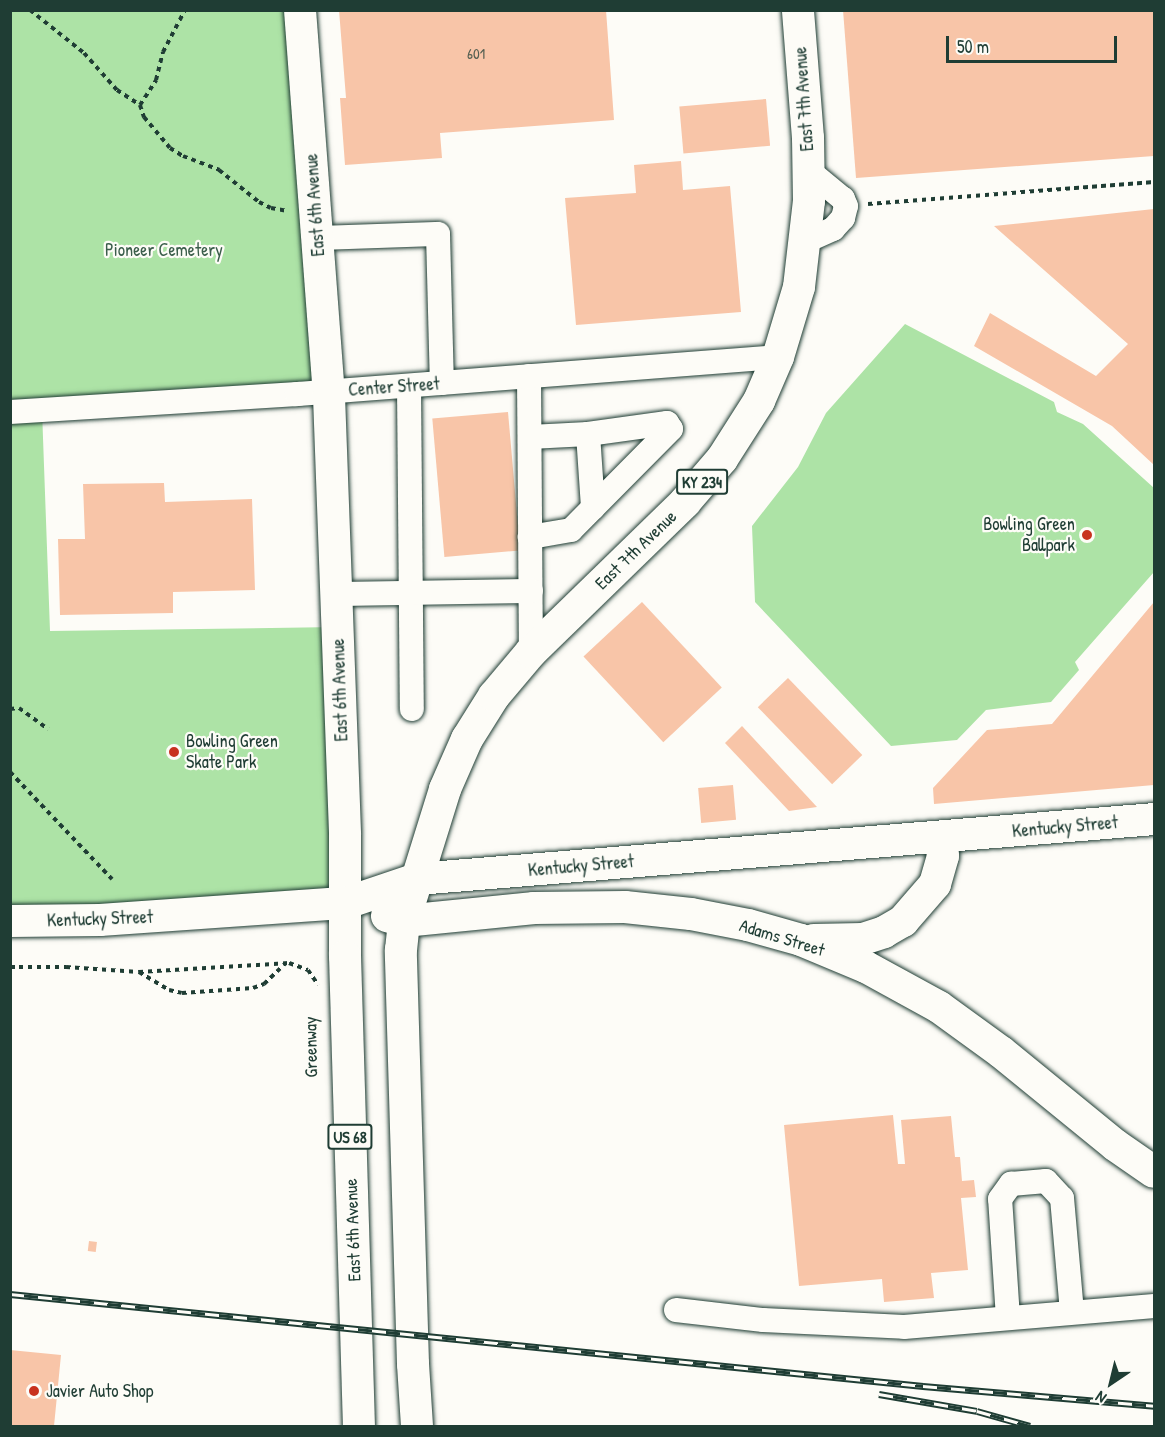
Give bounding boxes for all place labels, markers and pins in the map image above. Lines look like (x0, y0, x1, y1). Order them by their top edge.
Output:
place label: Bowling Green Ballpark (983, 514, 1075, 556)
marker: Bowling Green Ballpark (1080, 528, 1094, 542)
place label: Bowling Green Skate Park (186, 731, 278, 774)
marker: Bowling Green Skate Park (167, 745, 181, 759)
place label: Javier Auto Shop (46, 1380, 154, 1402)
marker: Javier Auto Shop (27, 1384, 41, 1398)

